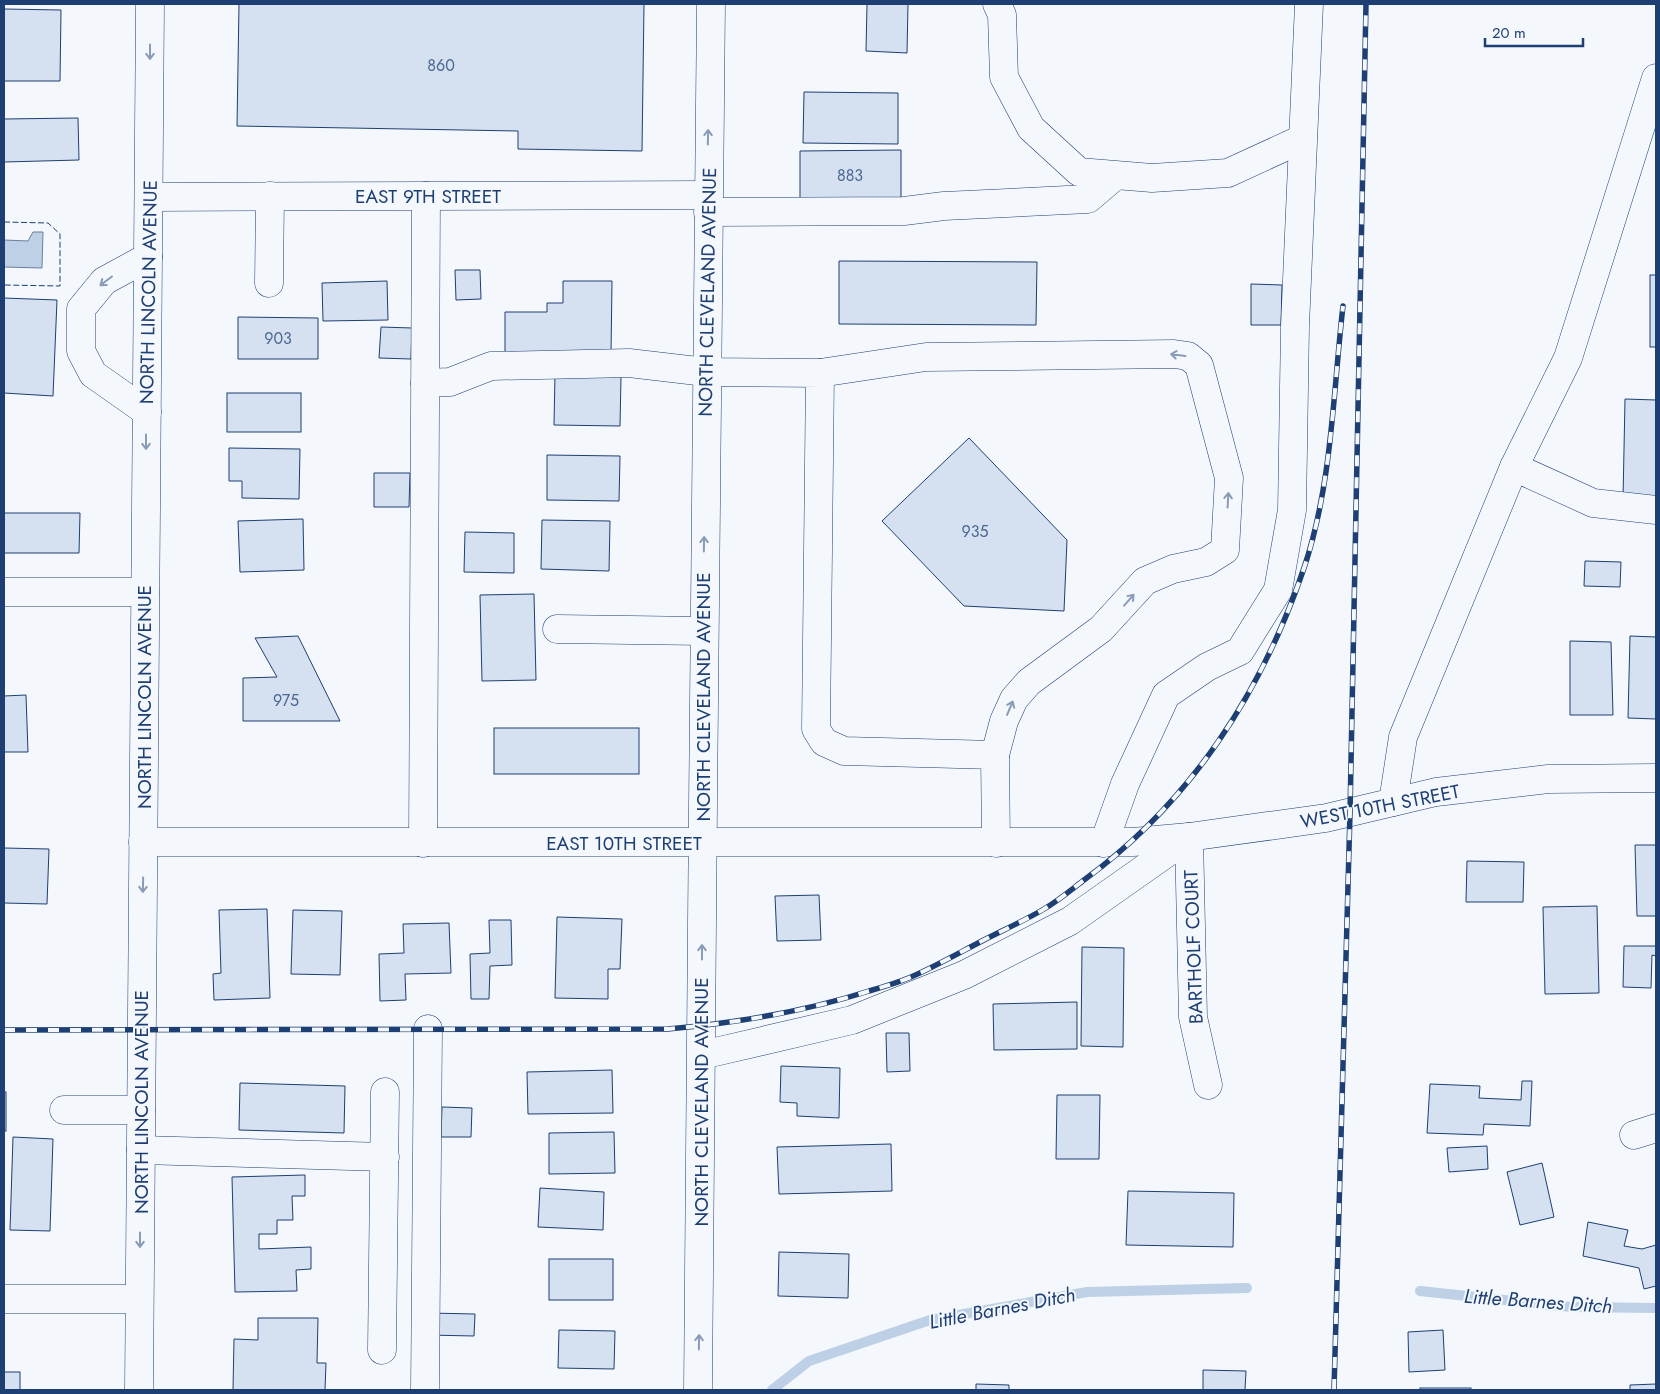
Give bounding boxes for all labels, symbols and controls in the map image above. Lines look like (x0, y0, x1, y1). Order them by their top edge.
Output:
scale bar (1485, 15, 1582, 47)
text: 20 m (1492, 22, 1526, 44)
one-way arrow (145, 44, 155, 60)
house number: 860 (427, 54, 455, 77)
one-way arrow (704, 129, 713, 145)
house number: 883 (837, 164, 863, 187)
street label: NORTH CLEVELAND AVENUE (692, 167, 723, 417)
street label: NORTH LINCOLN AVENUE (133, 180, 164, 404)
street label: EAST 9TH STREET (355, 183, 501, 210)
one-way arrow (99, 276, 113, 286)
house number: 903 (264, 327, 292, 350)
one-way arrow (1171, 350, 1187, 360)
one-way arrow (141, 434, 151, 450)
one-way arrow (1223, 492, 1232, 508)
house number: 935 (962, 520, 988, 543)
one-way arrow (699, 536, 709, 552)
street label: NORTH CLEVELAND AVENUE (690, 572, 717, 822)
street label: NORTH LINCOLN AVENUE (131, 585, 158, 809)
one-way arrow (1123, 594, 1135, 607)
house number: 975 (273, 689, 299, 712)
one-way arrow (1006, 701, 1015, 716)
street label: WEST 10TH STREET (1298, 778, 1462, 835)
street label: EAST 10TH STREET (546, 830, 702, 857)
street label: BARTHOLF COURT (1177, 869, 1210, 1024)
one-way arrow (138, 876, 148, 893)
one-way arrow (697, 944, 707, 960)
street label: NORTH CLEVELAND AVENUE (688, 977, 715, 1227)
street label: NORTH LINCOLN AVENUE (128, 990, 155, 1214)
one-way arrow (135, 1232, 145, 1248)
water label: Little Barnes Ditch (926, 1280, 1078, 1337)
water label: Little Barnes Ditch (1463, 1282, 1613, 1321)
one-way arrow (694, 1334, 704, 1350)

